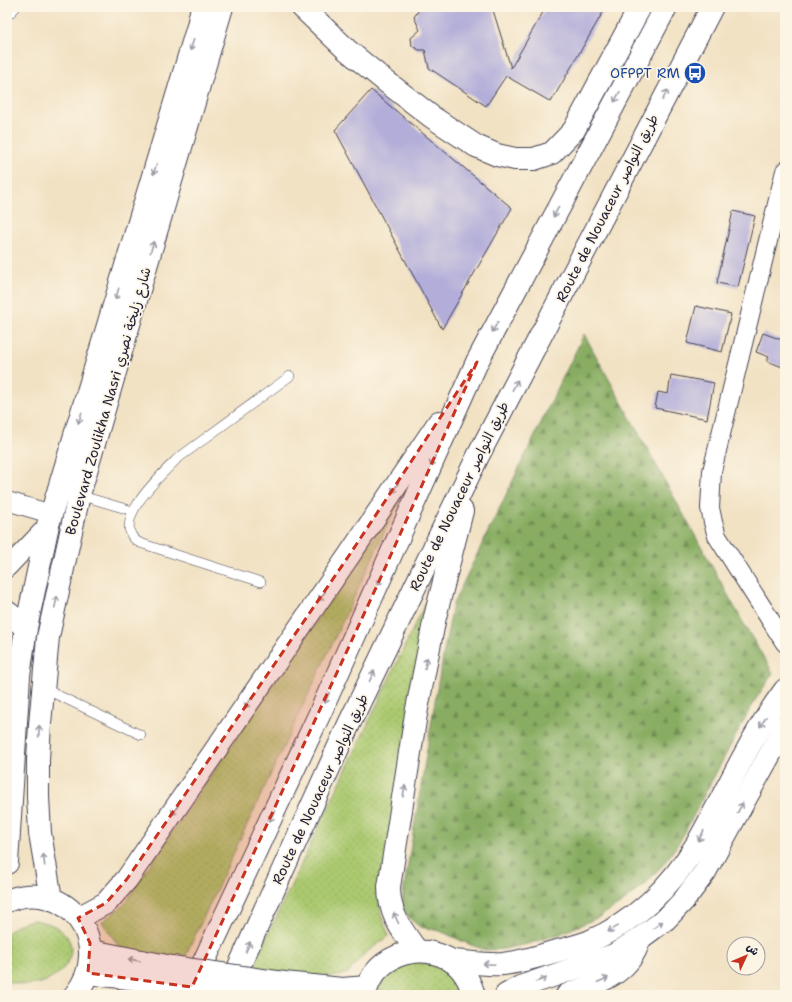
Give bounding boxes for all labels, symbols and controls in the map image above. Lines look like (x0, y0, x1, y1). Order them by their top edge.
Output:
one-way arrow (188, 38, 195, 51)
bus stop icon: OFPPT RM (682, 60, 708, 86)
place label: OFPPT RM (610, 64, 680, 82)
one-way arrow (662, 89, 669, 101)
one-way arrow (613, 91, 620, 103)
street label: Route de Nouaceur طريق النواصر (552, 111, 662, 305)
one-way arrow (151, 162, 158, 175)
one-way arrow (552, 206, 560, 218)
one-way arrow (149, 241, 156, 254)
street label: Boulevard Zoulikha Nasri شارع زليخة نصري (61, 265, 157, 538)
one-way arrow (113, 287, 120, 300)
one-way arrow (491, 321, 499, 333)
one-way arrow (512, 379, 519, 391)
street label: Route de Nouaceur طريق النواصر (405, 398, 513, 594)
one-way arrow (76, 412, 83, 425)
one-way arrow (429, 455, 436, 467)
one-way arrow (390, 482, 398, 494)
one-way arrow (376, 574, 383, 586)
one-way arrow (318, 590, 326, 601)
one-way arrow (52, 596, 60, 609)
one-way arrow (423, 657, 431, 670)
one-way arrow (369, 670, 376, 682)
street label: Route de Nouaceur طريق النواصر (268, 691, 372, 887)
one-way arrow (322, 692, 330, 704)
one-way arrow (244, 697, 252, 708)
one-way arrow (759, 716, 767, 727)
one-way arrow (36, 725, 43, 738)
one-way arrow (400, 785, 408, 798)
one-way arrow (737, 803, 745, 815)
one-way arrow (171, 804, 179, 815)
one-way arrow (268, 810, 275, 822)
one-way arrow (697, 830, 704, 842)
one-way arrow (40, 854, 48, 867)
one-way arrow (392, 913, 399, 925)
one-way arrow (652, 921, 663, 929)
one-way arrow (607, 926, 619, 933)
north arrow (726, 936, 766, 976)
text: ش (743, 940, 762, 959)
one-way arrow (245, 941, 252, 953)
one-way arrow (128, 955, 141, 963)
one-way arrow (483, 960, 496, 967)
one-way arrow (535, 975, 547, 983)
one-way arrow (596, 976, 608, 983)

